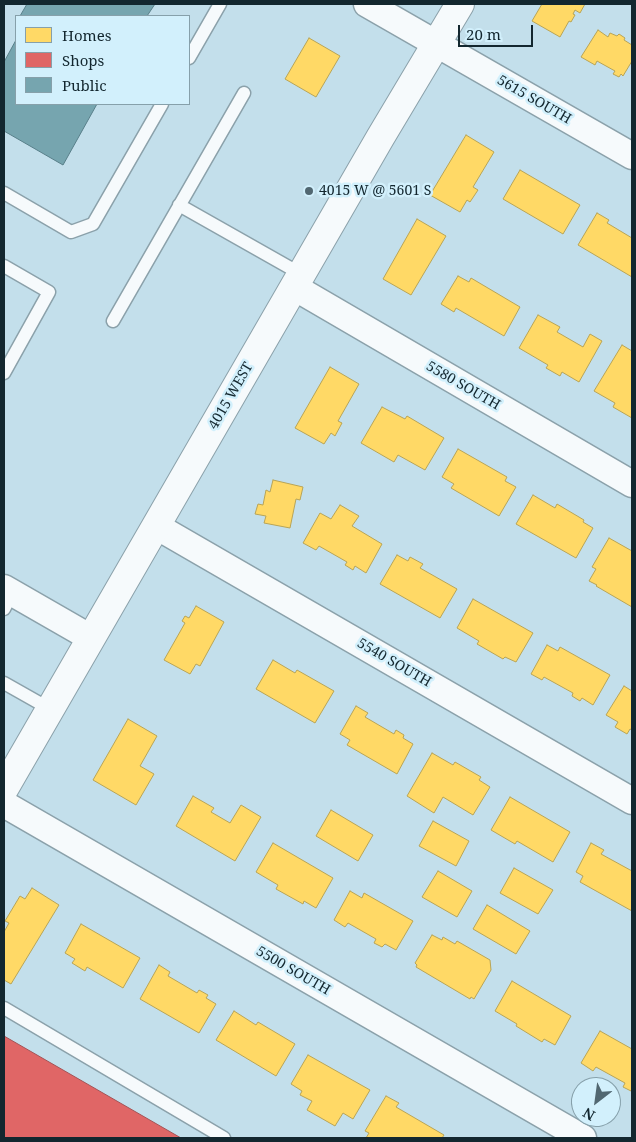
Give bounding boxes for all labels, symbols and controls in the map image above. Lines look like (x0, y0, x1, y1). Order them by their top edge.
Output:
legend (15, 15, 190, 105)
scale bar (461, 15, 536, 47)
text: 20 m (466, 24, 501, 44)
text: Homes (62, 25, 112, 45)
text: Shops (62, 50, 104, 70)
street label: 5615 SOUTH (494, 72, 574, 128)
text: Public (62, 75, 107, 95)
place label: 4015 W @ 5601 S (319, 183, 431, 199)
marker: 4015 W @ 5601 S (303, 185, 315, 197)
street label: 5580 SOUTH (423, 358, 503, 414)
street label: 4015 WEST (205, 360, 257, 432)
street label: 5540 SOUTH (354, 635, 434, 691)
street label: 5500 SOUTH (253, 943, 333, 999)
north arrow (571, 1077, 621, 1127)
text: N (579, 1104, 598, 1126)

